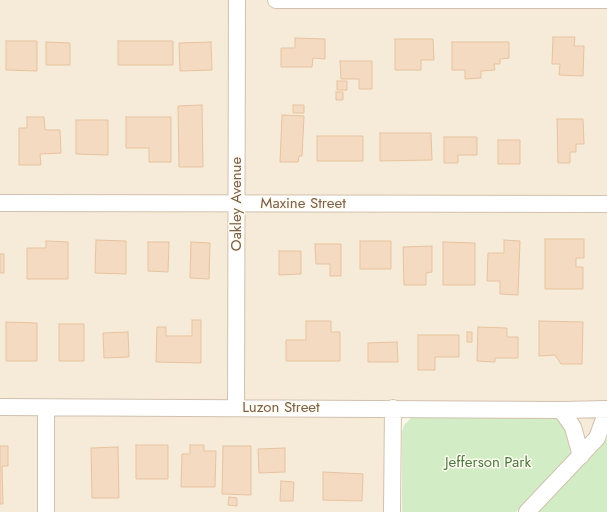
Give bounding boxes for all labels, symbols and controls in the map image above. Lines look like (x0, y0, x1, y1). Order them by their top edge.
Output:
street label: Oakley Avenue (228, 157, 246, 251)
street label: Maxine Street (260, 195, 346, 213)
street label: Luzon Street (242, 399, 320, 417)
park label: Jefferson Park (445, 454, 531, 472)

